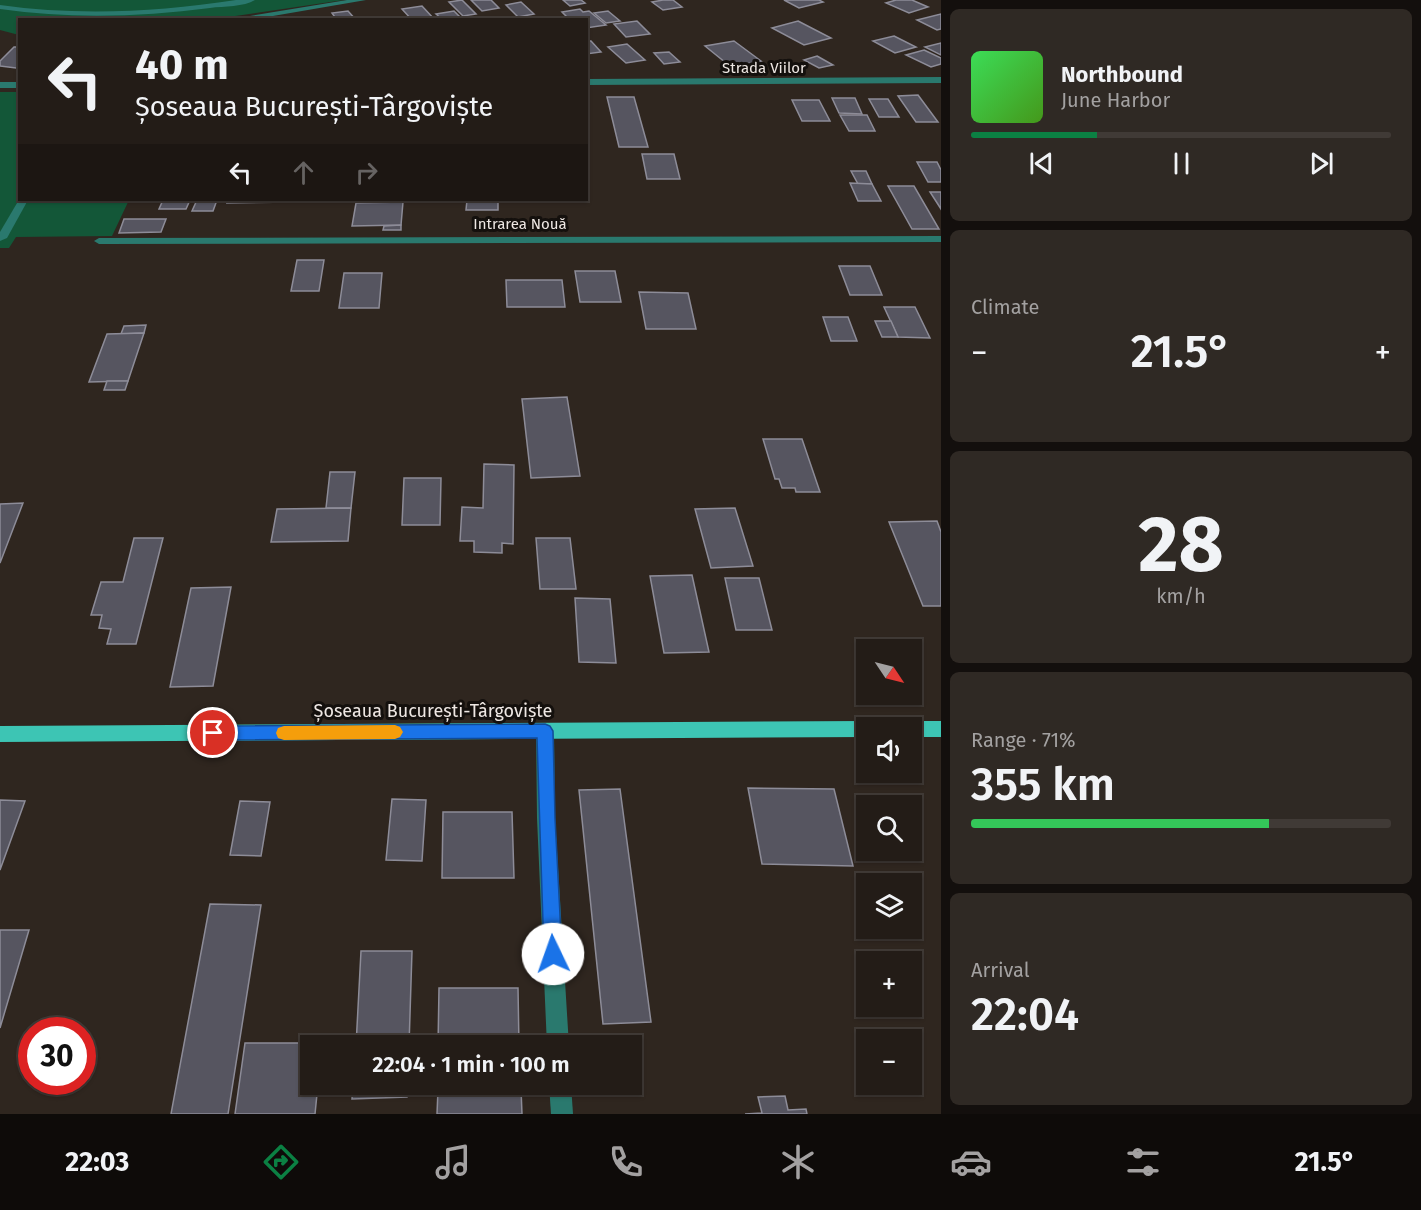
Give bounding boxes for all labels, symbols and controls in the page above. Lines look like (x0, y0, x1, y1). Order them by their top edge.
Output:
text: 40 m (135, 40, 229, 90)
icon: left (36, 42, 114, 120)
street label: Strada Viilor (722, 59, 806, 77)
text: Northbound (1061, 61, 1183, 88)
text: June Harbor (1061, 88, 1170, 112)
text: Șoseaua București-Târgoviște (135, 91, 493, 123)
icon: previous (1025, 147, 1058, 180)
icon: pause (1165, 147, 1198, 180)
icon: next (1305, 147, 1338, 180)
icon: left (224, 156, 257, 189)
icon: ahead (287, 156, 320, 189)
icon: right (350, 156, 383, 189)
street label: Intrarea Nouă (473, 215, 567, 233)
text: Climate (971, 295, 1039, 319)
text: 21.5° (1131, 325, 1231, 379)
text: − (971, 333, 988, 373)
text: + (1375, 333, 1391, 373)
text: 28 (1138, 498, 1224, 592)
text: km/h (1156, 584, 1206, 608)
north arrow (856, 639, 922, 705)
map controls (856, 639, 922, 1095)
street label: Șoseaua București-Târgoviște (314, 700, 552, 723)
pin (187, 707, 238, 758)
icon: arrive (196, 716, 229, 749)
button: sound (856, 717, 922, 783)
text: Range · 71% (971, 728, 1076, 752)
text: 355 km (971, 758, 1115, 812)
button: search (856, 795, 922, 861)
button: layers (856, 873, 922, 939)
position arrow (521, 922, 585, 986)
button: + (856, 951, 922, 1017)
text: Arrival (971, 958, 1030, 982)
text: 22:04 (971, 988, 1079, 1042)
speed limit sign: 30 (18, 1017, 96, 1095)
button: − (856, 1029, 922, 1095)
text: 22:04 · 1 min · 100 m (372, 1051, 570, 1078)
icon: directions (260, 1141, 302, 1183)
icon: music (432, 1141, 474, 1183)
icon: phone (605, 1141, 647, 1183)
icon: climate (777, 1141, 819, 1183)
icon: car (950, 1141, 992, 1183)
icon: filters (1122, 1141, 1164, 1183)
text: 22:03 (65, 1146, 129, 1178)
text: 21.5° (1295, 1146, 1356, 1178)

